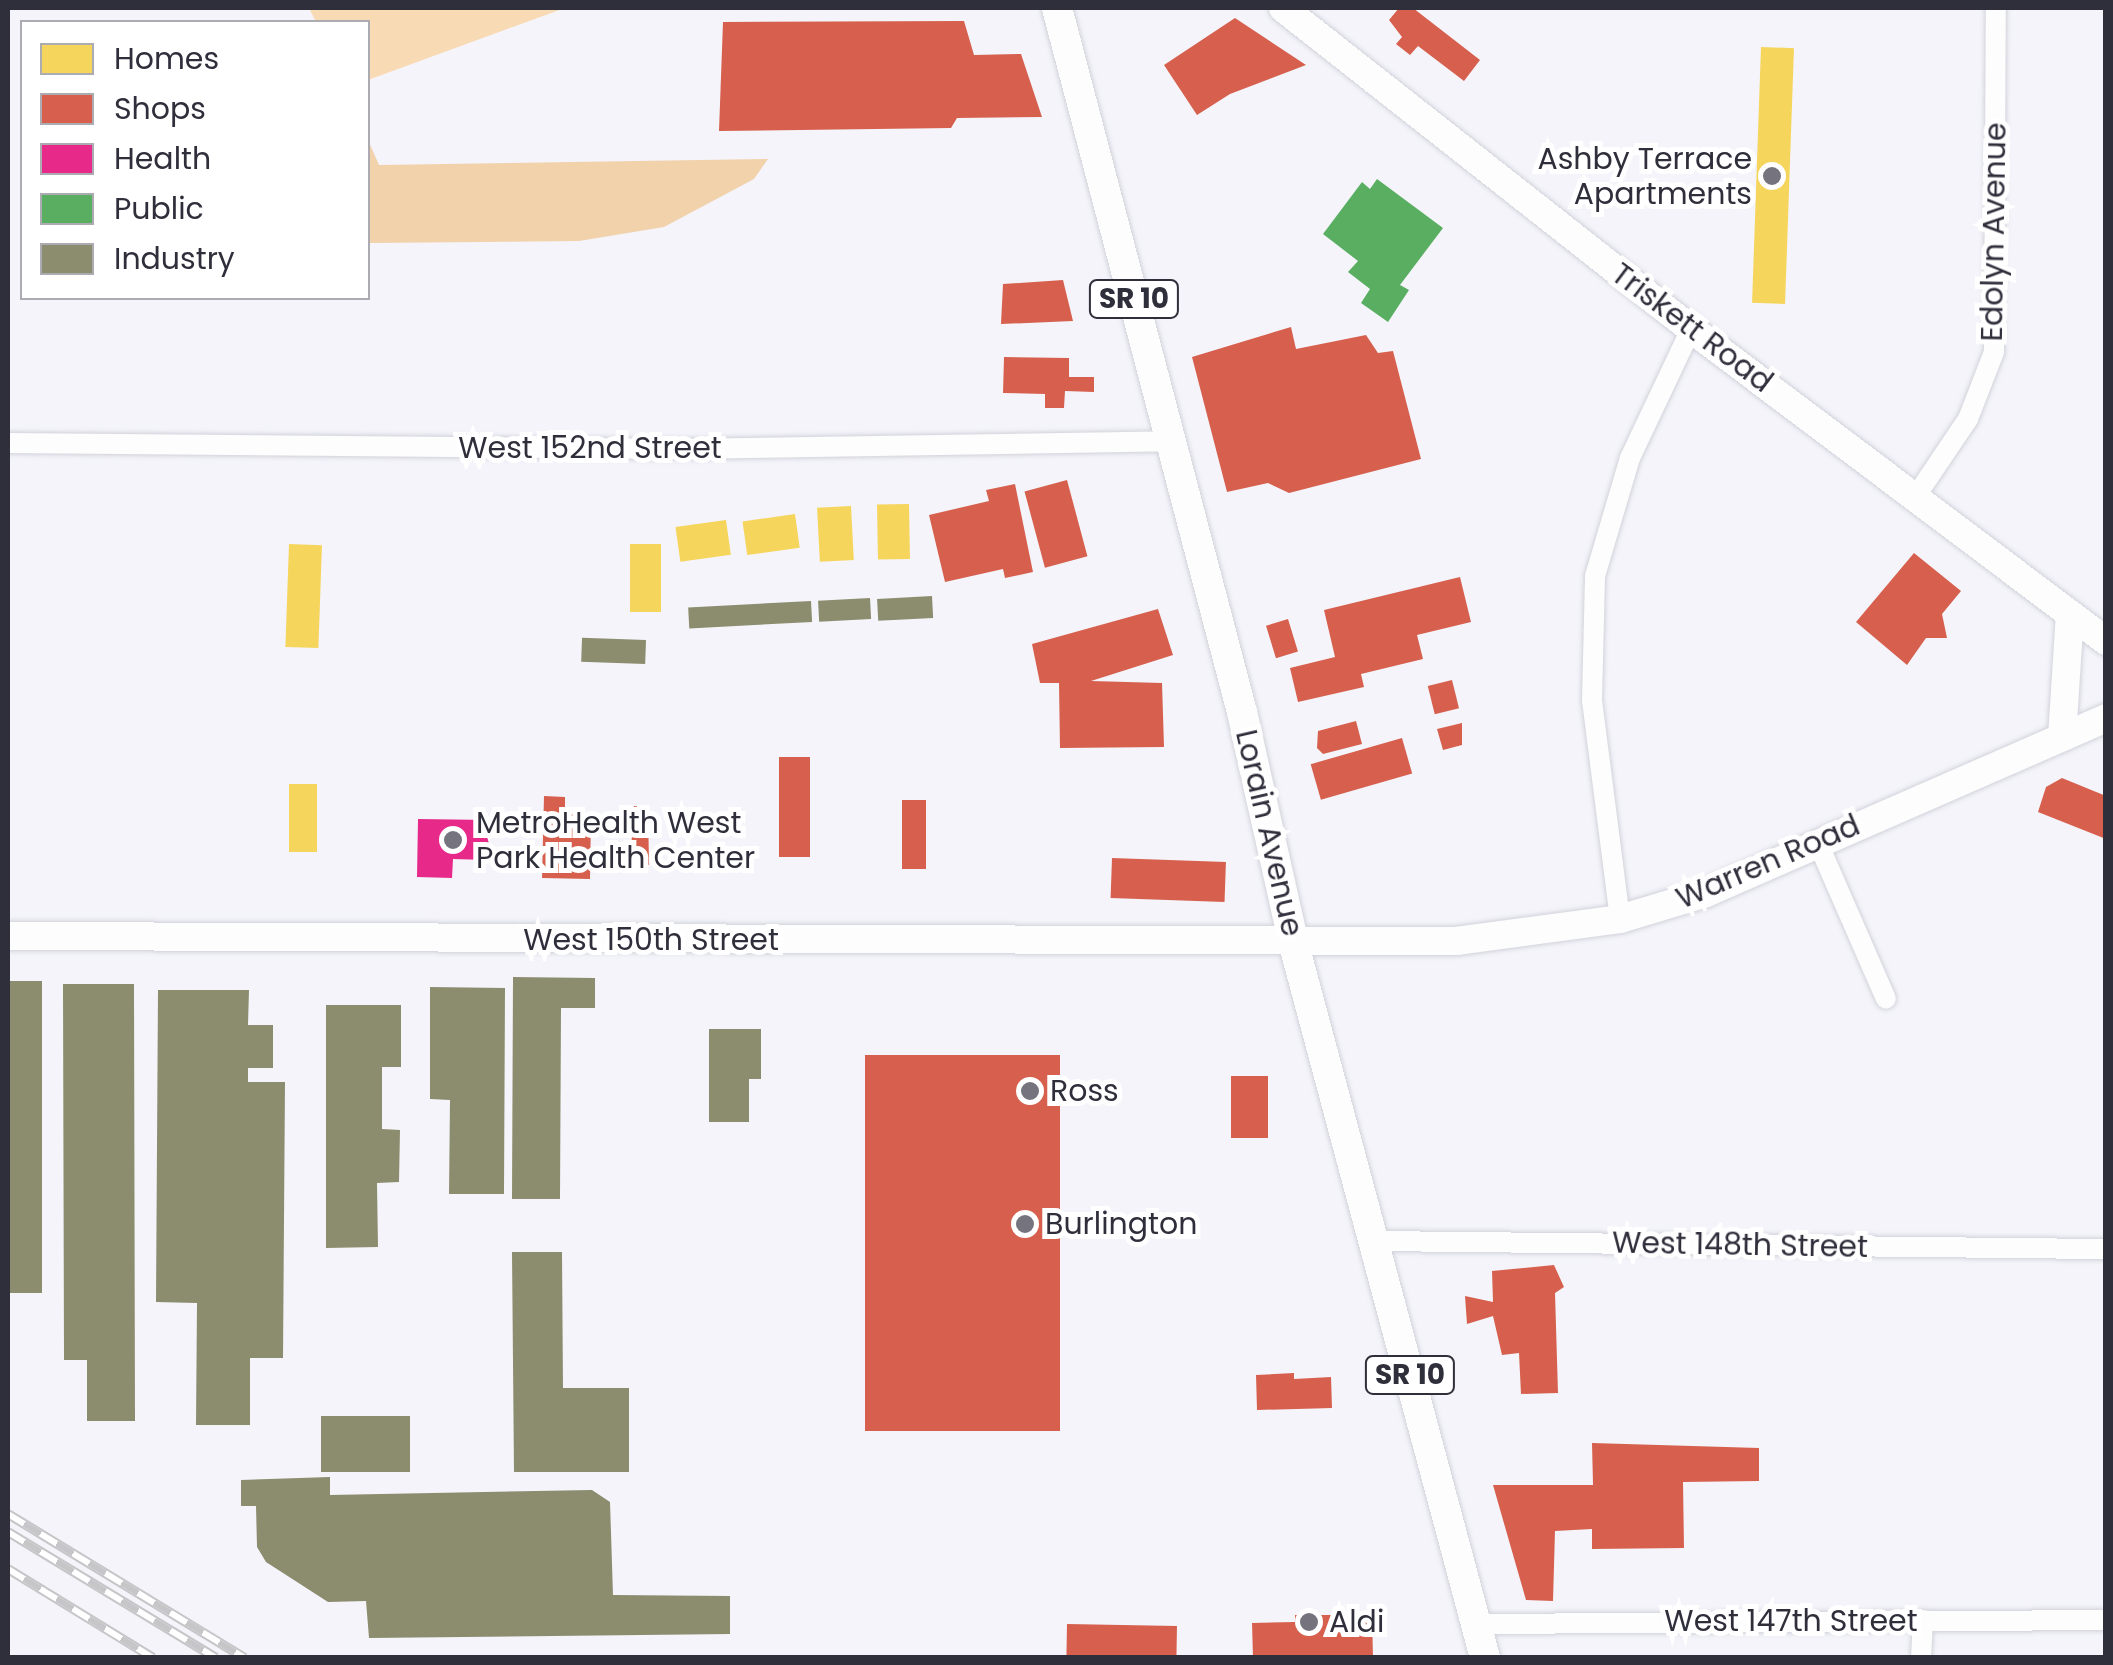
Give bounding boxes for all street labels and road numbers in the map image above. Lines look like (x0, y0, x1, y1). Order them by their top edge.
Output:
street label: Edolyn Avenue (1974, 122, 2014, 342)
street label: Triskett Road (1604, 256, 1780, 400)
road number: SR 10 (1086, 276, 1182, 322)
street label: West 152nd Street (458, 430, 722, 466)
street label: Lorain Avenue (1228, 726, 1310, 940)
street label: Warren Road (1671, 807, 1865, 917)
street label: West 150th Street (523, 922, 779, 958)
street label: West 148th Street (1612, 1225, 1868, 1265)
road number: SR 10 (1362, 1352, 1458, 1398)
street label: West 147th Street (1664, 1603, 1918, 1639)

